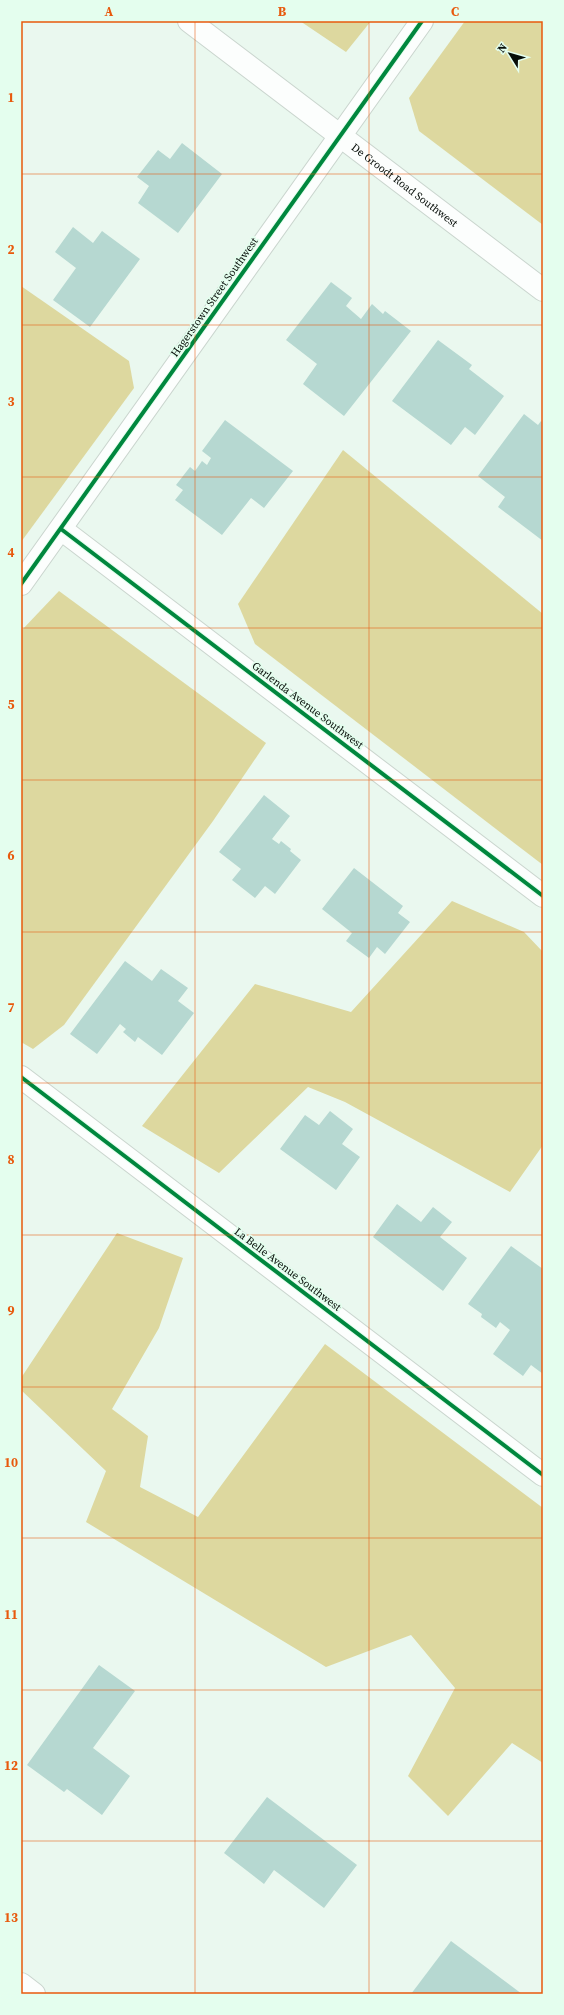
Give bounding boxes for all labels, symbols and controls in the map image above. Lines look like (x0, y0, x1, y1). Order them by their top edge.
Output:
text: A (105, 3, 114, 20)
text: B (278, 3, 287, 20)
text: C (451, 3, 459, 20)
north arrow (490, 34, 530, 74)
text: N (494, 41, 511, 56)
text: 1 (7, 89, 15, 106)
street label: De Groodt Road Southwest (348, 140, 461, 231)
street label: Hagerstown Street Southwest (167, 234, 262, 360)
text: 2 (7, 241, 15, 258)
text: 3 (7, 393, 15, 410)
text: 4 (7, 544, 15, 561)
street label: Garlenda Avenue Southwest (249, 658, 367, 753)
text: 5 (7, 696, 15, 713)
text: 6 (7, 847, 15, 864)
text: 7 (7, 999, 15, 1016)
text: 8 (7, 1151, 15, 1168)
street label: La Belle Avenue Southwest (231, 1224, 345, 1315)
text: 9 (7, 1302, 15, 1319)
text: 10 (4, 1454, 18, 1471)
text: 11 (4, 1606, 18, 1623)
text: 12 (4, 1757, 18, 1774)
text: 13 (4, 1909, 18, 1926)

